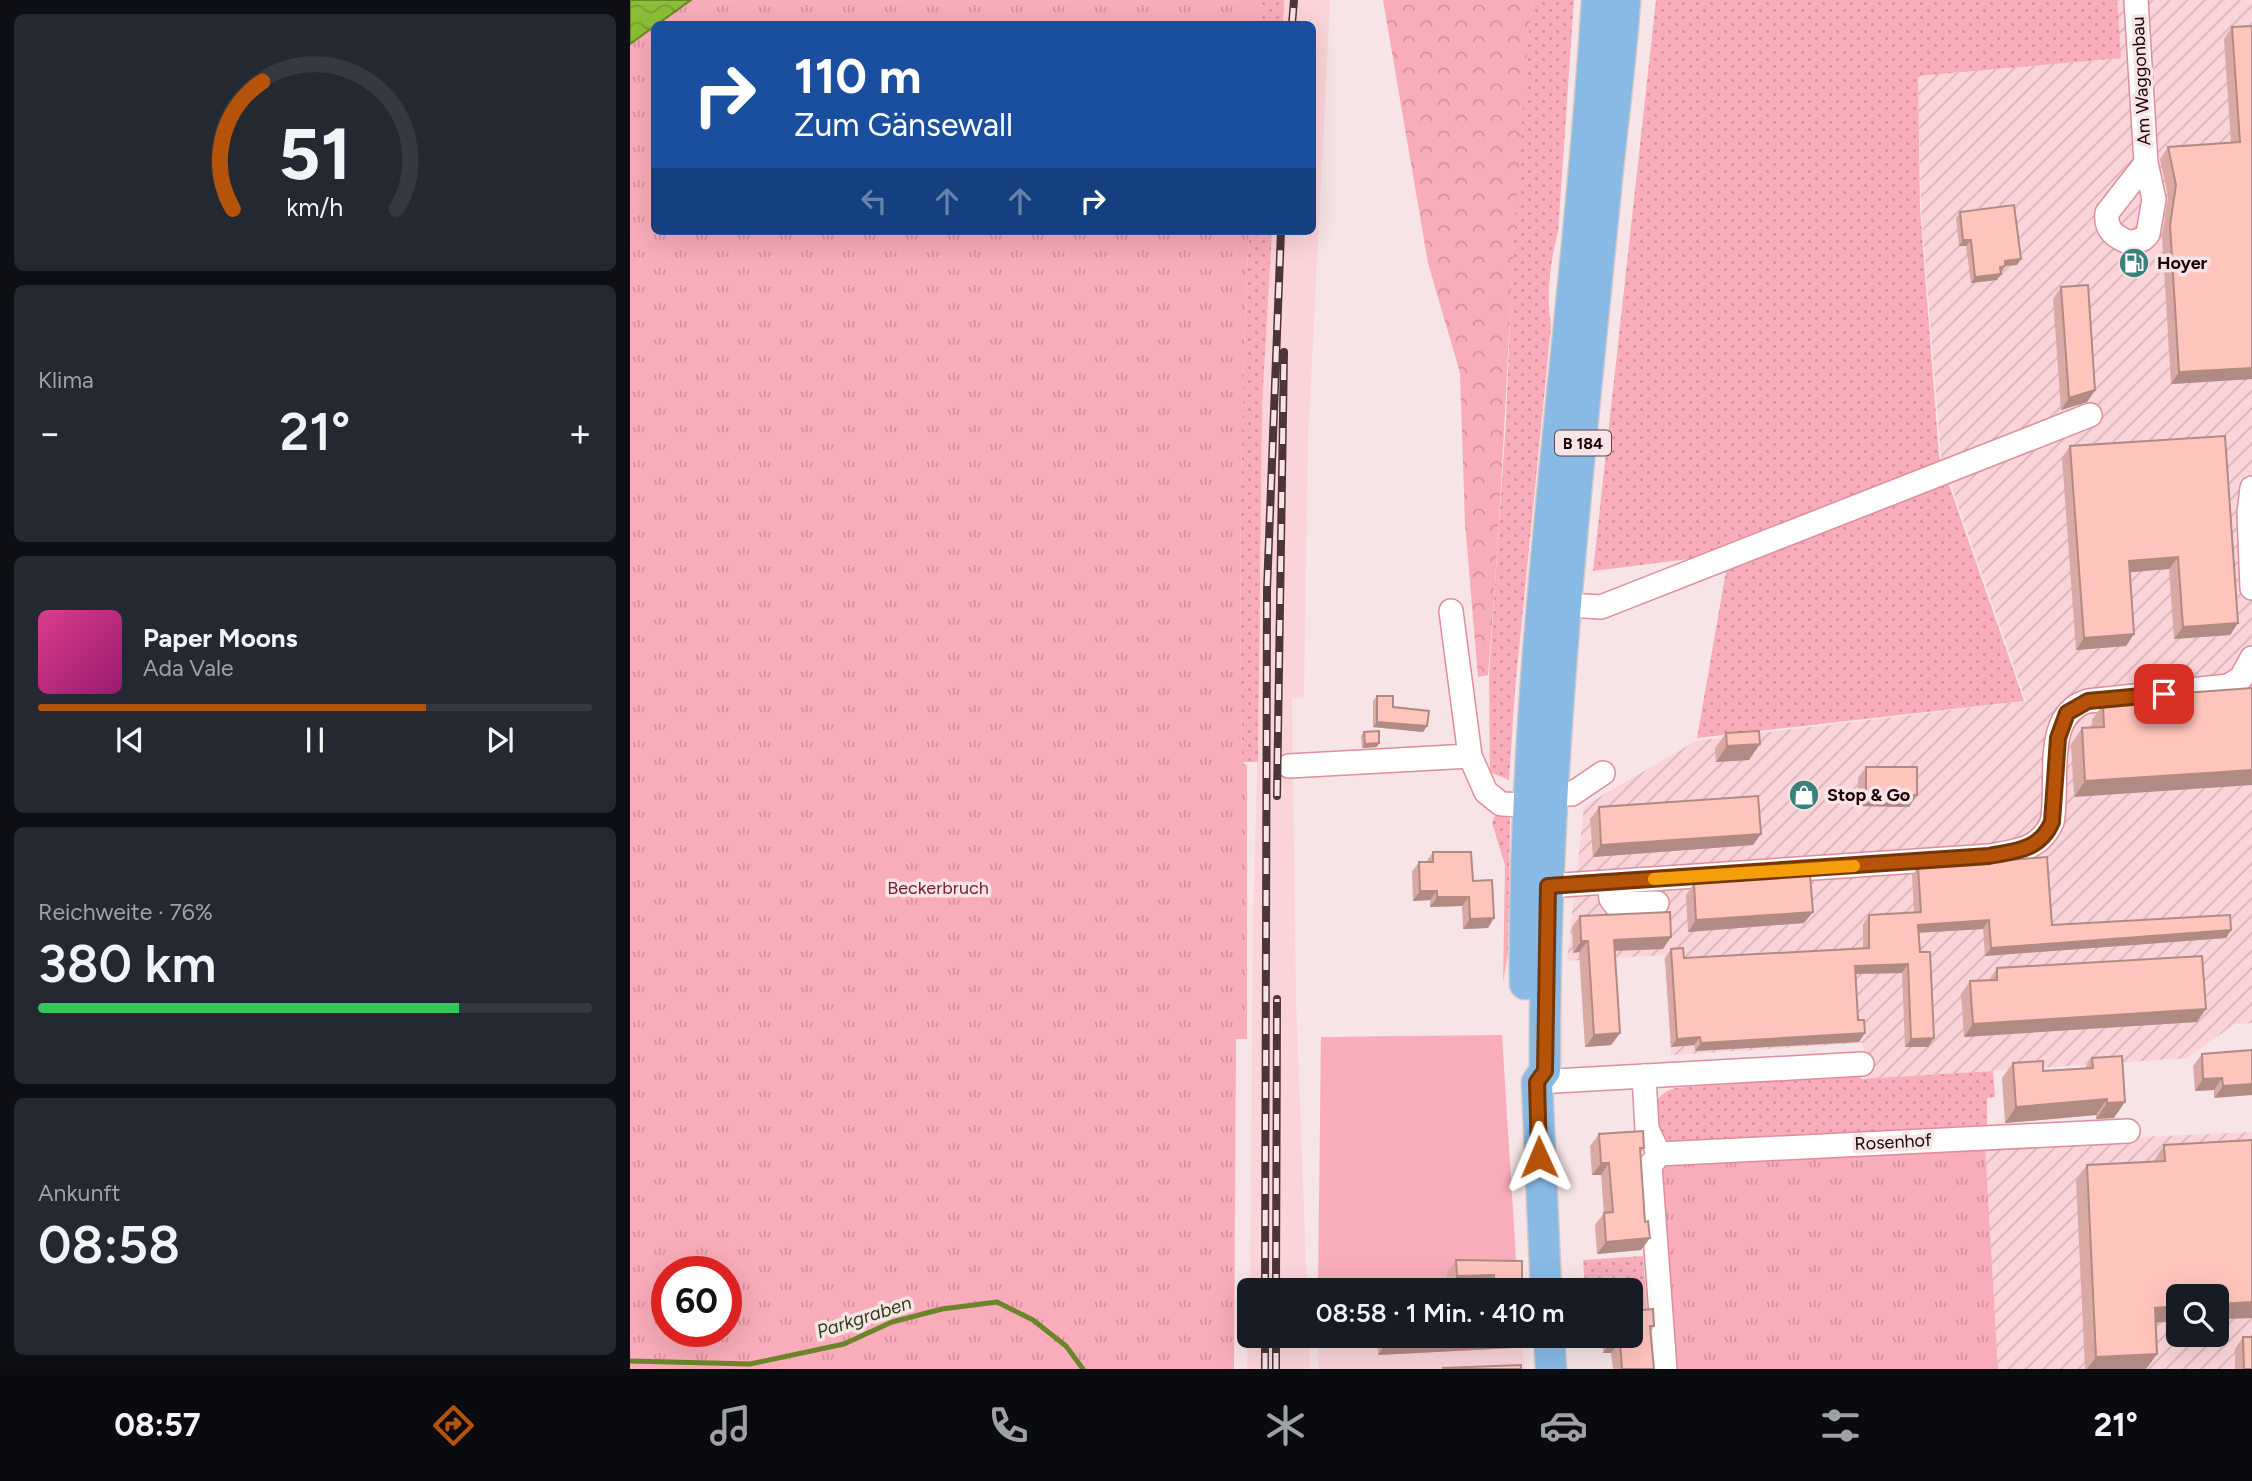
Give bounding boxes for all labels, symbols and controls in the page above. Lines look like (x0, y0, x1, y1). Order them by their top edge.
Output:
street label: Am Waggonbau (2127, 16, 2155, 146)
text: 110 m (794, 46, 922, 105)
icon: right (679, 49, 770, 140)
text: Zum Gänsewall (794, 106, 1013, 144)
text: 51 (278, 110, 352, 197)
icon: left (855, 182, 893, 220)
icon: ahead (928, 182, 966, 220)
icon: ahead (1001, 182, 1039, 220)
icon: right (1074, 182, 1112, 220)
text: km/h (286, 191, 344, 221)
fuel station icon: Hoyer (2117, 246, 2151, 280)
place label: Hoyer (2157, 252, 2208, 274)
text: Klima (38, 366, 94, 394)
text: 21° (280, 401, 350, 463)
text: − (38, 410, 62, 456)
text: + (568, 410, 592, 456)
road number: B 184 (1555, 430, 1611, 456)
text: Paper Moons (143, 622, 298, 654)
text: Ada Vale (143, 654, 234, 682)
pin (2134, 664, 2194, 724)
icon: arrive (2145, 675, 2183, 713)
icon: previous (111, 721, 149, 759)
icon: pause (296, 721, 334, 759)
icon: next (481, 721, 519, 759)
shop icon: Stop & Go (1787, 778, 1821, 812)
place label: Stop & Go (1827, 784, 1910, 806)
park label: Beckerbruch (887, 877, 989, 899)
text: Reichweite · 76% (38, 898, 213, 926)
text: 380 km (38, 933, 216, 995)
position arrow (1502, 1120, 1576, 1194)
street label: Rosenhof (1854, 1129, 1932, 1155)
text: Ankunft (38, 1179, 120, 1207)
text: 08:58 (38, 1214, 180, 1276)
speed limit sign: 60 (651, 1256, 742, 1347)
map controls (2166, 1284, 2229, 1347)
button: search (2166, 1284, 2229, 1347)
water label: Parkgraben (814, 1291, 915, 1343)
text: 08:58 · 1 Min. · 410 m (1316, 1297, 1564, 1329)
icon: directions (429, 1401, 478, 1450)
icon: music (706, 1401, 755, 1450)
icon: phone (984, 1401, 1033, 1450)
icon: climate (1261, 1401, 1310, 1450)
icon: car (1539, 1401, 1588, 1450)
icon: filters (1816, 1401, 1865, 1450)
text: 08:57 (114, 1406, 201, 1444)
text: 21° (2094, 1406, 2138, 1444)

